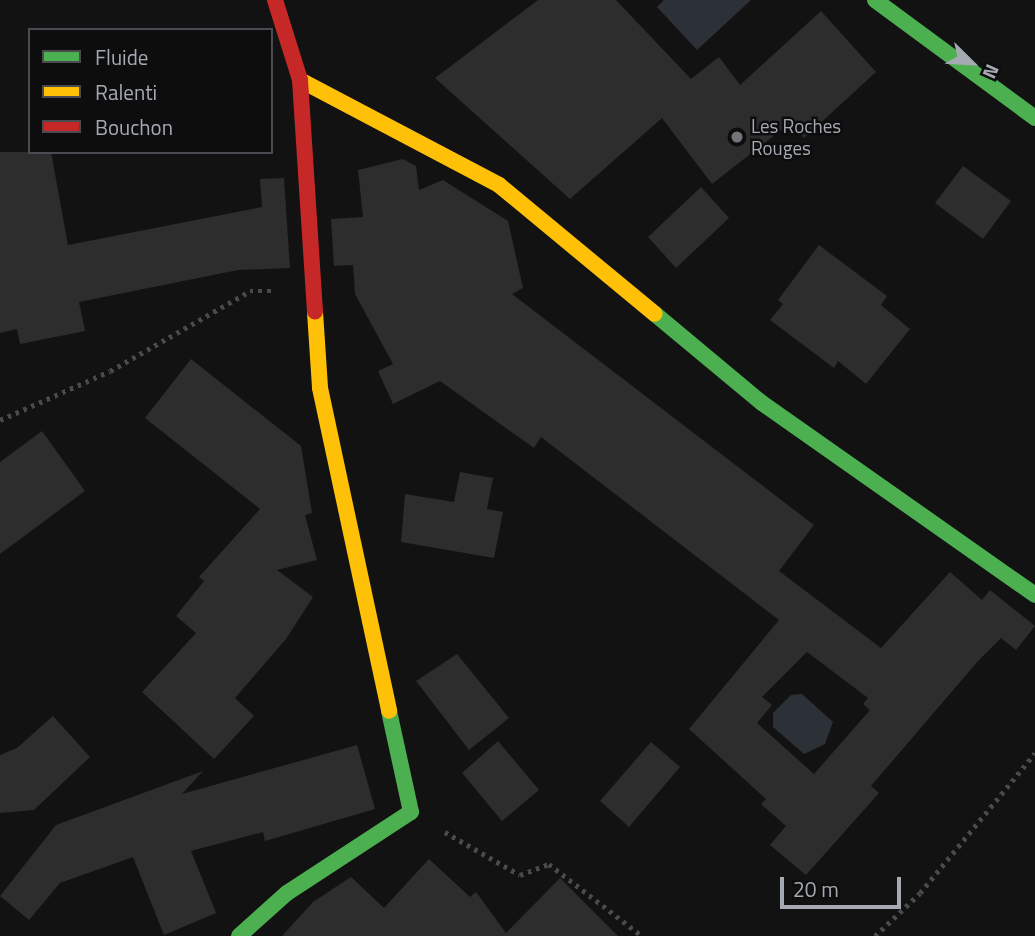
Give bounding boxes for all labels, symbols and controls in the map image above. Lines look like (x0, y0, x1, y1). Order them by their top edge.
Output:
legend (28, 28, 273, 154)
north arrow (937, 28, 1007, 98)
text: Fluide (95, 41, 148, 73)
text: N (976, 60, 1008, 84)
text: Ralenti (95, 76, 157, 108)
text: Bouchon (95, 111, 173, 143)
place label: Les Roches Rouges (751, 115, 841, 159)
marker: Les Roches Rouges (729, 129, 745, 145)
scale bar (783, 862, 904, 906)
text: 20 m (793, 873, 839, 905)

